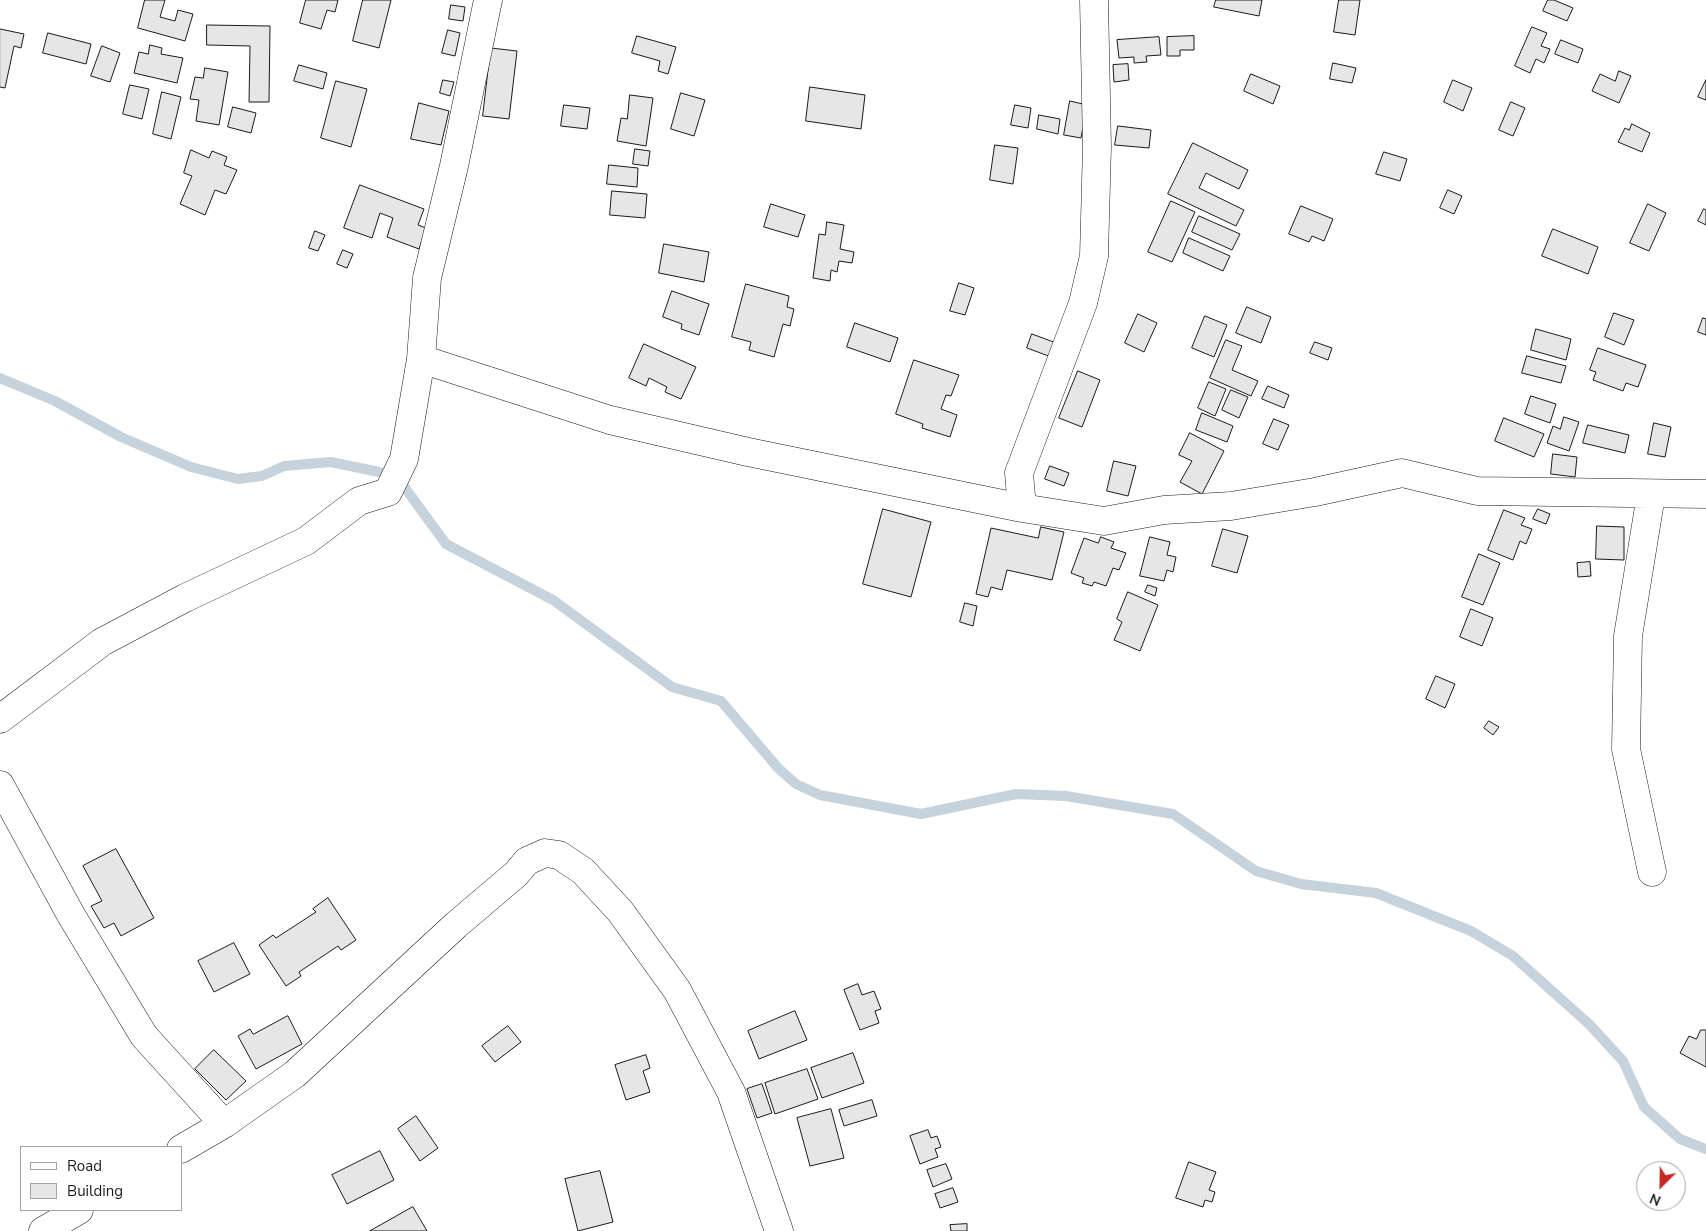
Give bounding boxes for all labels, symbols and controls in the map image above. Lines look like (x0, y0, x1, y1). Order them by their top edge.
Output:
legend (20, 1146, 182, 1211)
text: Road (67, 1156, 102, 1176)
north arrow (1636, 1161, 1686, 1211)
text: Building (67, 1181, 123, 1201)
text: N (1647, 1189, 1664, 1210)

